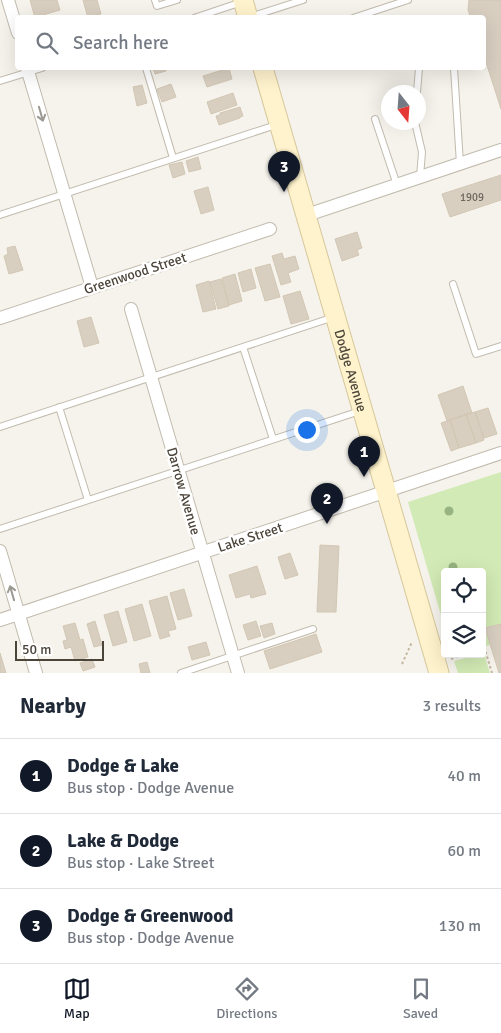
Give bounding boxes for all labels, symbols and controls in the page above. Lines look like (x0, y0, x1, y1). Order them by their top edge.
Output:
search box (15, 15, 486, 70)
icon: search (33, 29, 61, 57)
text: Search here (73, 31, 169, 55)
north arrow (381, 85, 426, 130)
one-way arrow (37, 106, 47, 122)
pin: 3 (268, 151, 300, 192)
house number: 1909 (460, 191, 484, 204)
street label: Greenwood Street (82, 249, 189, 298)
street label: Dodge Avenue (330, 327, 371, 414)
your location (294, 417, 320, 443)
pin: 1 (348, 436, 380, 477)
street label: Darrow Avenue (163, 445, 204, 537)
pin: 2 (311, 483, 343, 524)
street label: Lake Street (215, 519, 285, 556)
map controls (441, 568, 486, 658)
button: locate (441, 568, 486, 613)
one-way arrow (7, 585, 17, 601)
button: layers (441, 613, 486, 658)
scale bar (15, 638, 104, 661)
text: 50 m (22, 641, 51, 658)
text: Nearby (20, 693, 86, 719)
text: 3 results (422, 696, 481, 716)
text: Dodge & Lake (67, 754, 179, 778)
text: 1 (32, 766, 40, 786)
text: 40 m (447, 766, 481, 786)
text: Bus stop · Dodge Avenue (67, 778, 234, 798)
text: Lake & Dodge (67, 829, 179, 853)
text: 2 (32, 841, 40, 861)
text: 60 m (447, 841, 481, 861)
text: Bus stop · Lake Street (67, 853, 214, 873)
text: Dodge & Greenwood (67, 904, 233, 928)
text: 3 (32, 916, 40, 936)
text: 130 m (439, 916, 481, 936)
text: Bus stop · Dodge Avenue (67, 928, 234, 948)
tab: Map (63, 975, 91, 1022)
tab: Directions (216, 975, 277, 1022)
tab: Saved (403, 975, 438, 1022)

